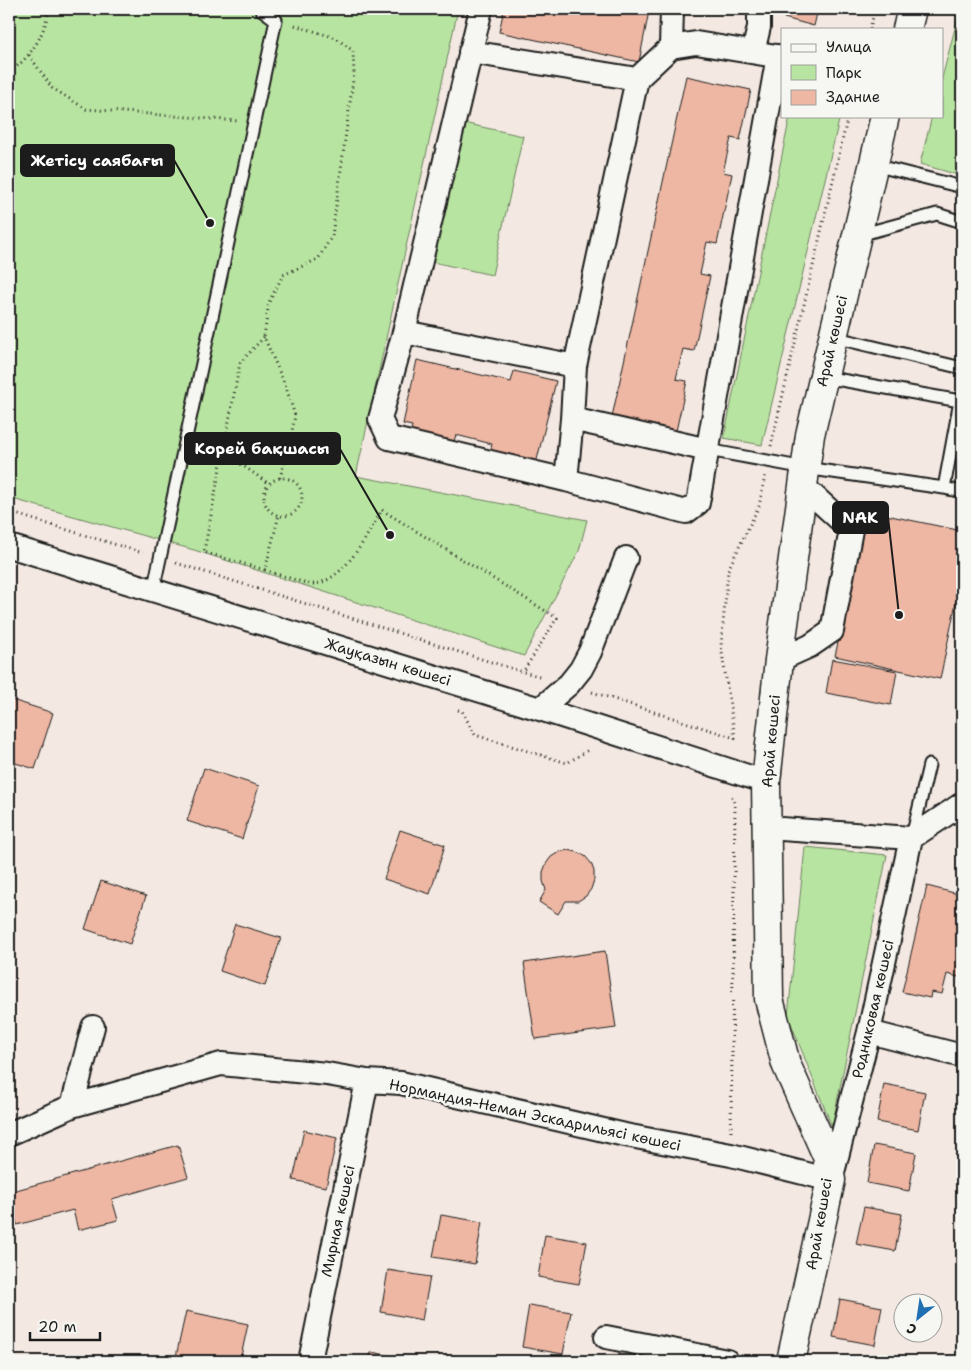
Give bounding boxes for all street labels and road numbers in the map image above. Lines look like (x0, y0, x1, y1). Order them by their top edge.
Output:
street label: Арай көшесі (812, 293, 852, 389)
street label: Жауқазын көшесі (323, 633, 453, 691)
street label: Арай көшесі (757, 694, 785, 788)
street label: Родниковая көшесі (847, 938, 899, 1080)
street label: Нормандия-Неман Эскадрильясі көшесі (387, 1074, 683, 1156)
street label: Мирная көшесі (316, 1163, 360, 1279)
street label: Арай көшесі (801, 1176, 837, 1272)

